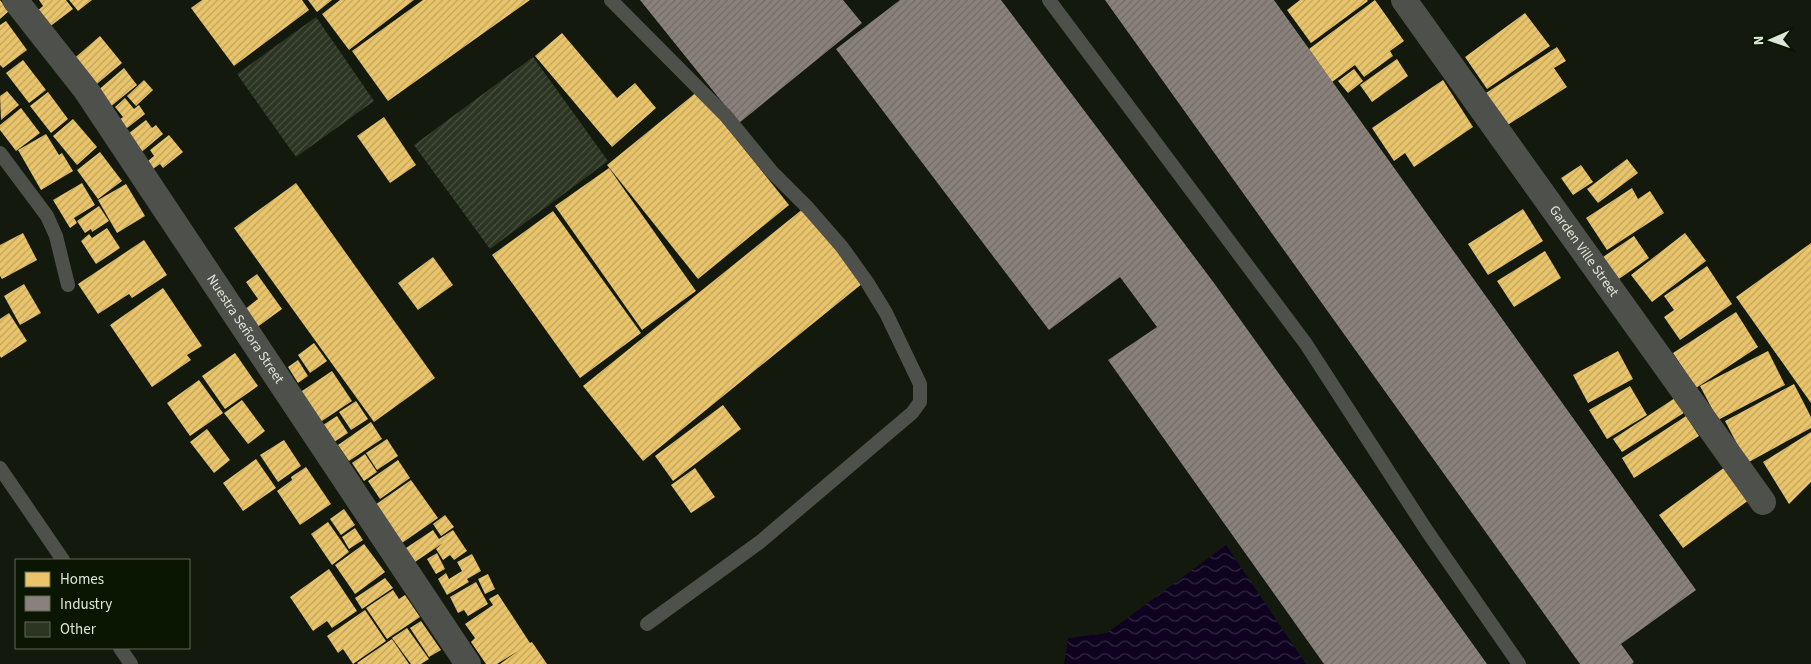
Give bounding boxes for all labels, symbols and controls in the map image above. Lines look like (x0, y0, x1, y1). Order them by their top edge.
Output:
north arrow (1746, 15, 1796, 65)
text: N (1749, 35, 1769, 45)
street label: Garden Ville Street (1544, 201, 1624, 301)
street label: Nuestra Señora Street (202, 271, 289, 388)
legend (15, 559, 190, 649)
text: Homes (60, 569, 104, 590)
text: Industry (60, 594, 112, 615)
text: Other (60, 619, 97, 640)

